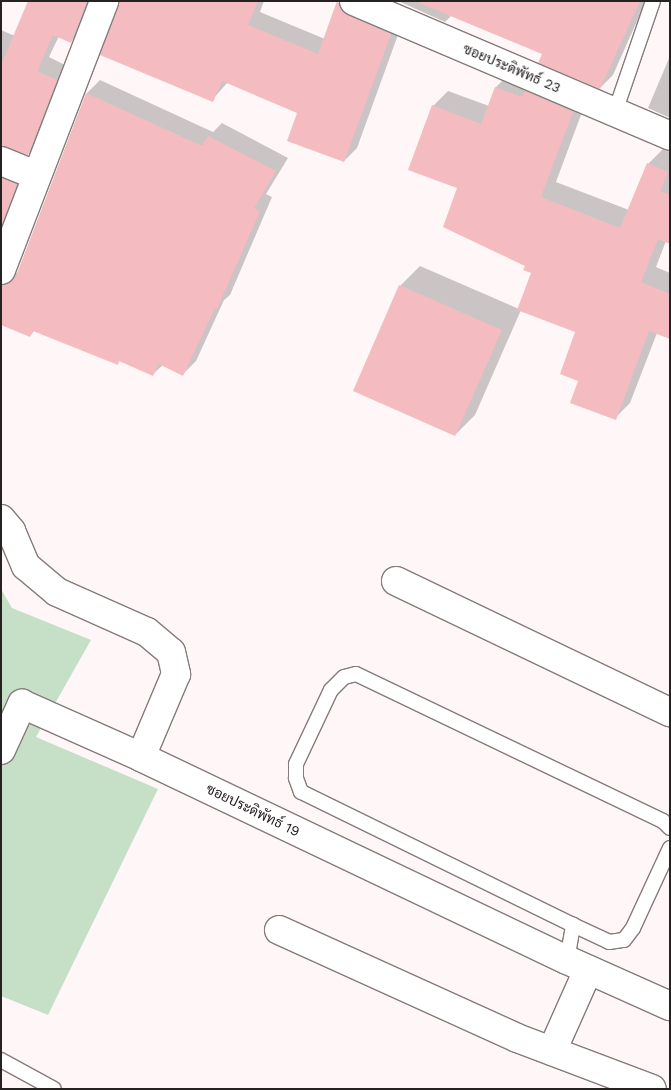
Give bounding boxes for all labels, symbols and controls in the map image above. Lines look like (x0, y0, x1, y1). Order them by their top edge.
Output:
street label: ซอยประดิพัทธ์ 23 (461, 40, 563, 96)
street label: ซอยประดิพัทธ์ 19 (203, 780, 303, 840)

